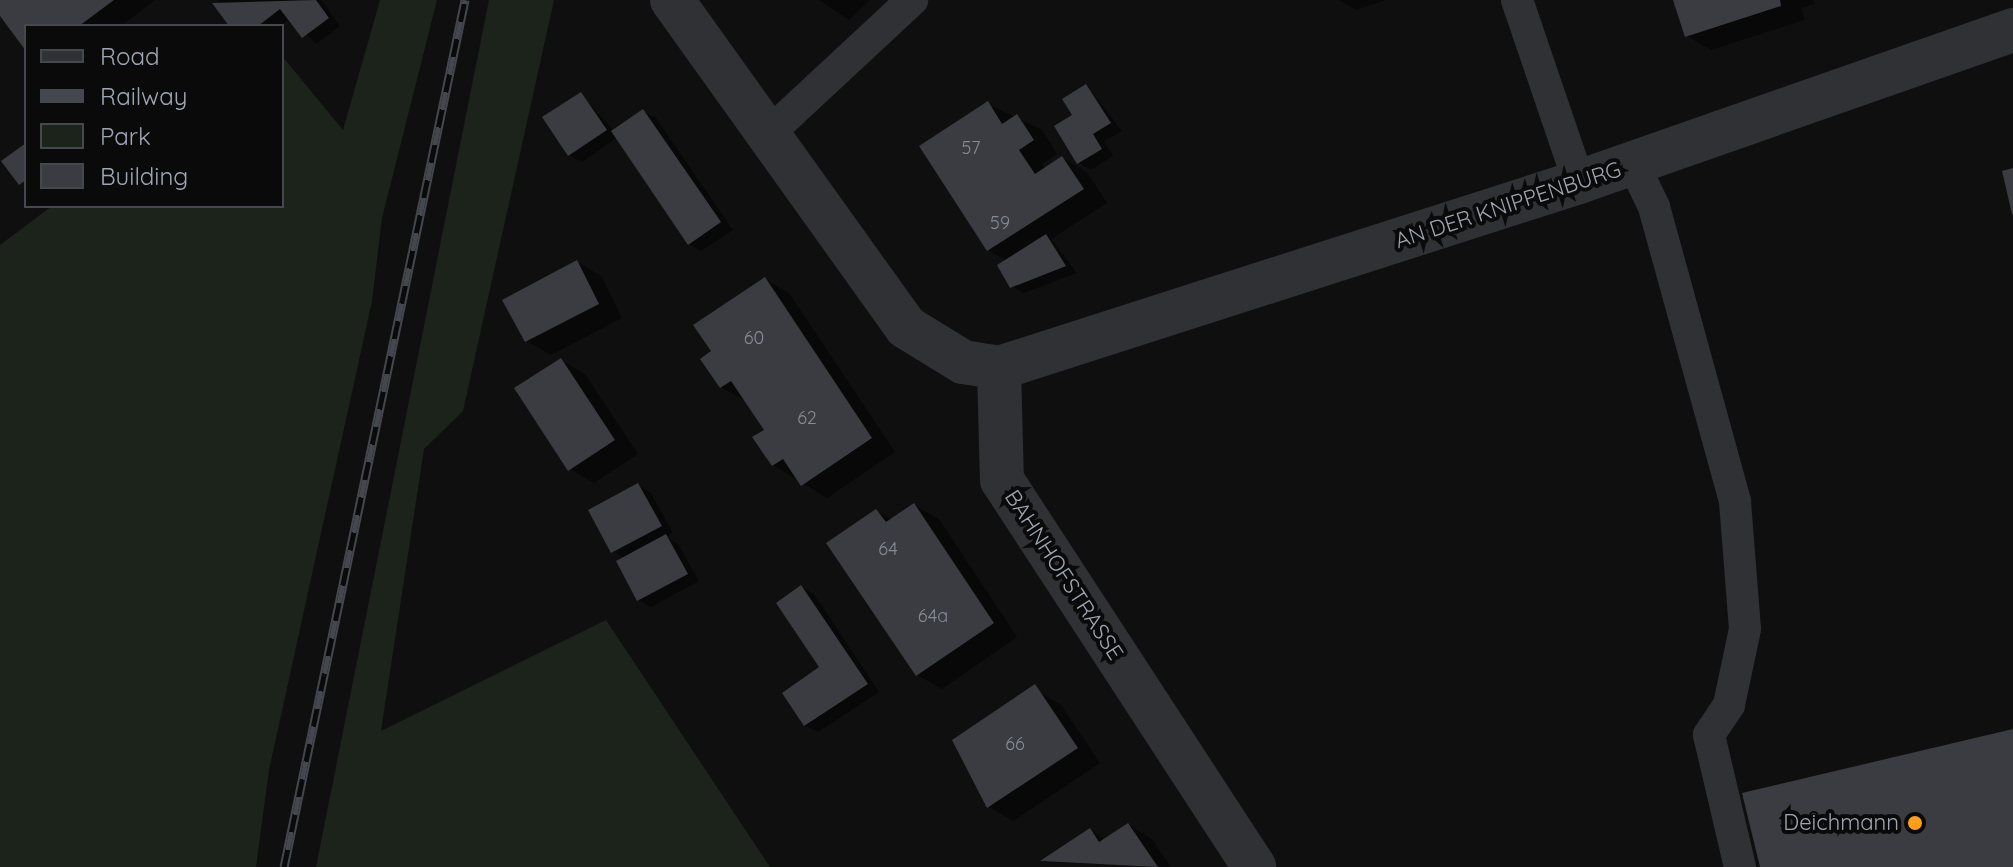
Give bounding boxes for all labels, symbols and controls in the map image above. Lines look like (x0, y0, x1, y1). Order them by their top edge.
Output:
legend (24, 24, 284, 208)
text: Road (100, 41, 160, 71)
text: Railway (100, 81, 187, 111)
text: Park (100, 121, 151, 151)
house number: 57 (961, 137, 981, 159)
street label: AN DER KNIPPENBURG (1392, 156, 1624, 254)
text: Building (100, 161, 188, 191)
house number: 59 (990, 212, 1010, 234)
house number: 60 (744, 327, 764, 349)
house number: 62 (797, 407, 817, 429)
street label: BAHNHOFSTRASSE (999, 485, 1129, 665)
house number: 64 (878, 538, 898, 560)
house number: 64a (918, 605, 948, 627)
house number: 66 (1005, 733, 1025, 755)
place label: Deichmann (1783, 810, 1899, 836)
marker: Deichmann (1906, 814, 1924, 832)

